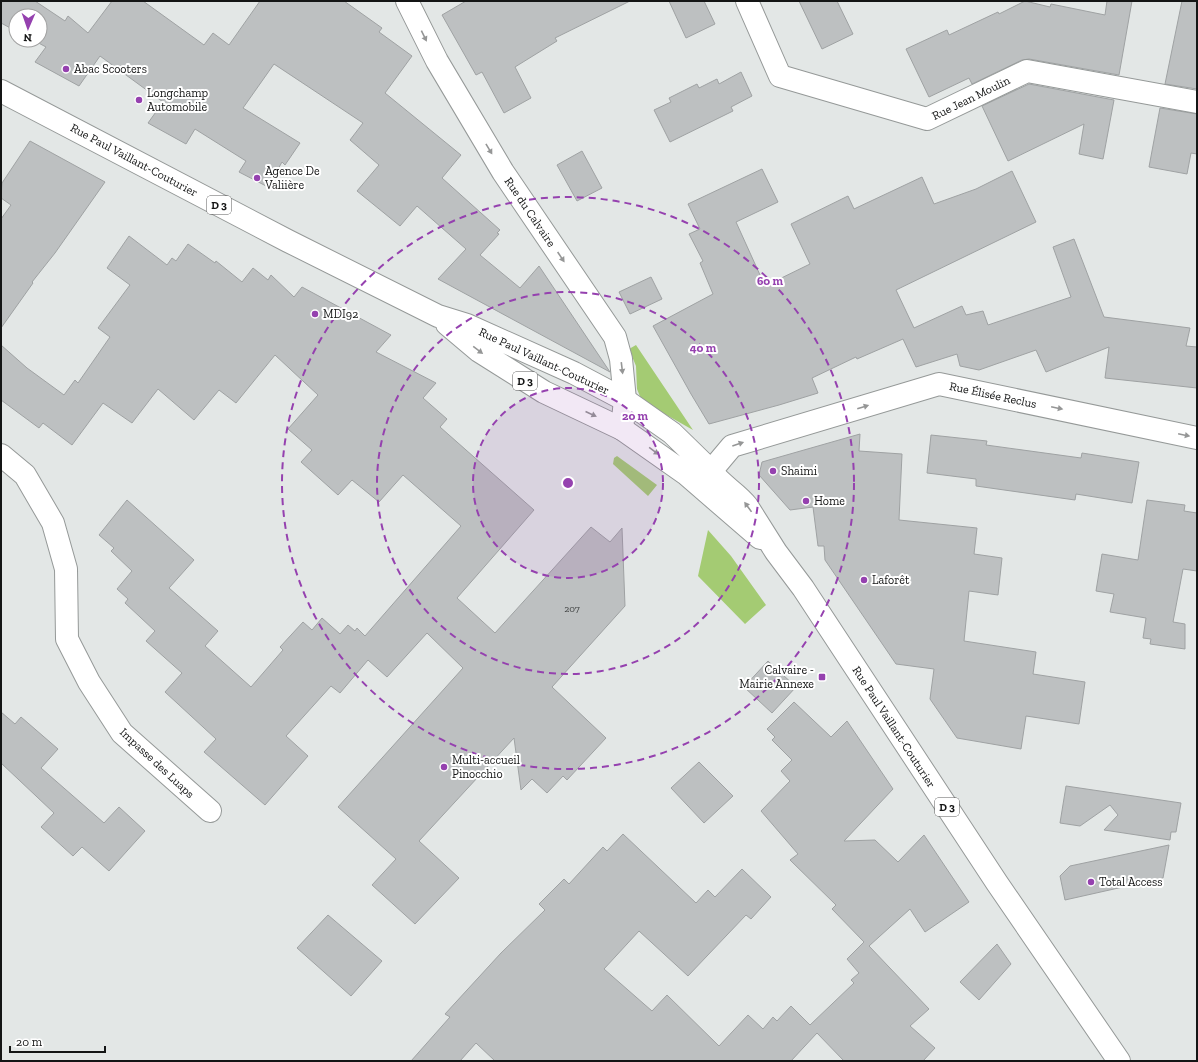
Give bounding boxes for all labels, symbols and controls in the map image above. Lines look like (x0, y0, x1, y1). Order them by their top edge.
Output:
north arrow (8, 8, 48, 48)
one-way arrow (421, 30, 427, 42)
text: N (23, 31, 32, 44)
place label: Abac Scooters (74, 62, 147, 76)
marker: Abac Scooters (61, 64, 71, 74)
street label: Rue Jean Moulin (930, 73, 1012, 123)
place label: Longchamp Automobile (147, 86, 209, 114)
marker: Longchamp Automobile (134, 95, 144, 105)
street label: Rue Paul Vaillant-Couturier (68, 120, 200, 200)
one-way arrow (485, 144, 493, 154)
place label: Agence De Valiière (264, 164, 320, 192)
marker: Agence De Valiière (252, 173, 262, 183)
street label: Rue du Calvaire (502, 174, 559, 250)
road number: D 3 (207, 196, 231, 214)
one-way arrow (557, 252, 565, 262)
text: 60 m (757, 274, 784, 288)
place label: MDI92 (323, 307, 358, 321)
marker: MDI92 (310, 309, 320, 319)
street label: Rue Paul Vaillant-Couturier (477, 325, 611, 397)
text: 40 m (690, 341, 717, 355)
one-way arrow (473, 346, 484, 355)
one-way arrow (618, 362, 625, 374)
road number: D 3 (513, 372, 537, 390)
street label: Rue Élisée Reclus (948, 378, 1038, 411)
one-way arrow (857, 404, 869, 410)
one-way arrow (1051, 406, 1063, 412)
text: 20 m (622, 409, 649, 423)
one-way arrow (585, 411, 597, 418)
one-way arrow (1178, 432, 1190, 438)
one-way arrow (733, 441, 745, 447)
one-way arrow (649, 447, 660, 455)
place label: Shaimi (781, 464, 818, 478)
marker: Shaimi (768, 466, 778, 476)
centre of rings (561, 476, 575, 490)
place label: Home (814, 494, 845, 508)
marker: Home (801, 496, 811, 506)
one-way arrow (744, 502, 752, 513)
place label: Laforêt (872, 573, 910, 587)
marker: Laforêt (859, 575, 869, 585)
house number: 207 (564, 603, 580, 615)
place label: Calvaire - Mairie Annexe (739, 663, 814, 691)
street label: Rue Paul Vaillant-Couturier (849, 664, 939, 790)
marker: Calvaire - Mairie Annexe (817, 672, 827, 682)
street label: Impasse des Luaps (117, 725, 197, 801)
place label: Multi-accueil Pinocchio (452, 753, 520, 781)
marker: Multi-accueil Pinocchio (439, 762, 449, 772)
road number: D 3 (935, 798, 959, 816)
place label: Total Access (1099, 875, 1162, 889)
marker: Total Access (1086, 877, 1096, 887)
scale bar (10, 1028, 105, 1054)
text: 20 m (16, 1035, 43, 1049)

